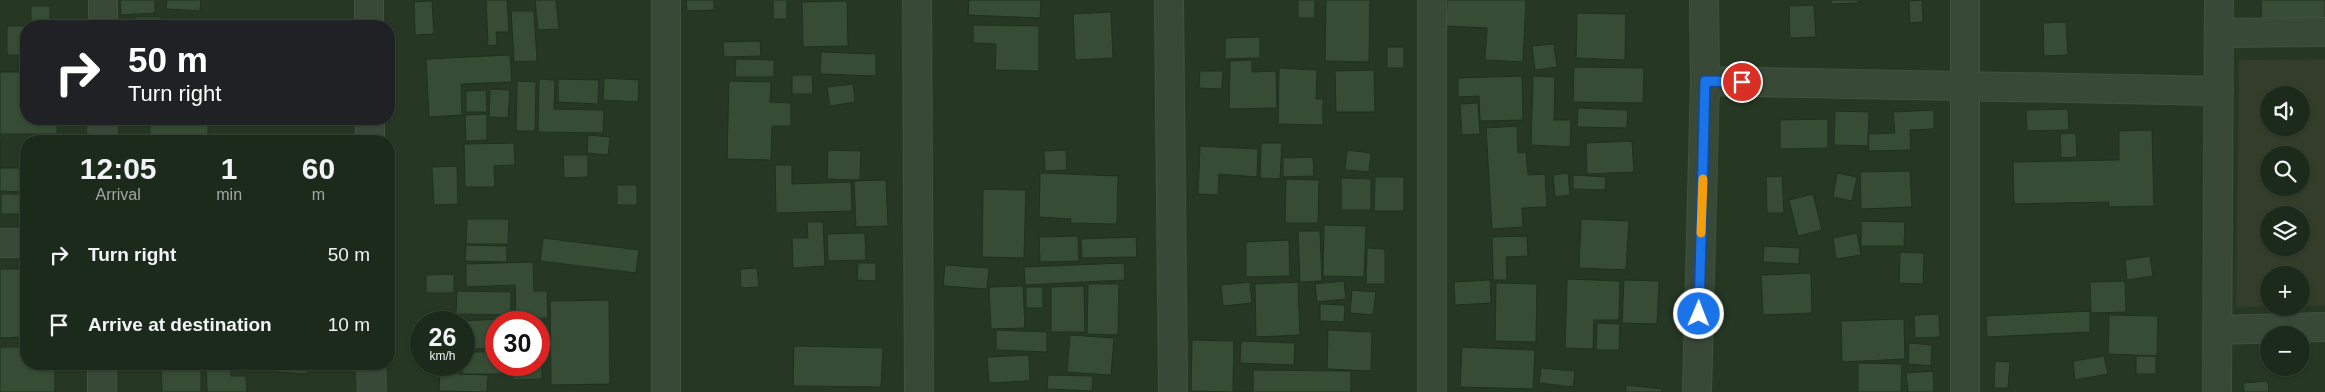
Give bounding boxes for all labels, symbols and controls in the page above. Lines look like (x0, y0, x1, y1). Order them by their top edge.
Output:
icon: right (45, 40, 110, 105)
text: 50 m (128, 40, 208, 79)
pin (1721, 61, 1763, 103)
icon: arrive (1728, 68, 1756, 96)
text: Turn right (128, 81, 221, 106)
map controls (2260, 86, 2310, 376)
button: sound (2260, 86, 2310, 136)
button: search (2260, 146, 2310, 196)
text: 12:05 (80, 152, 157, 185)
text: 1 (221, 152, 238, 185)
text: 60 (302, 152, 335, 185)
text: Arrival (95, 186, 141, 203)
text: min (216, 186, 242, 203)
text: m (312, 186, 325, 203)
button: layers (2260, 206, 2310, 256)
icon: right (45, 241, 73, 269)
text: Turn right (88, 244, 176, 265)
text: 50 m (328, 244, 370, 265)
button: + (2260, 266, 2310, 316)
position arrow (1672, 287, 1724, 339)
icon: arrive (45, 311, 73, 339)
speed limit sign: 30 (485, 311, 550, 376)
text: Arrive at destination (88, 314, 272, 335)
text: 10 m (328, 314, 370, 335)
text: 26 (429, 323, 456, 351)
button: − (2260, 326, 2310, 376)
text: km/h (429, 349, 456, 363)

